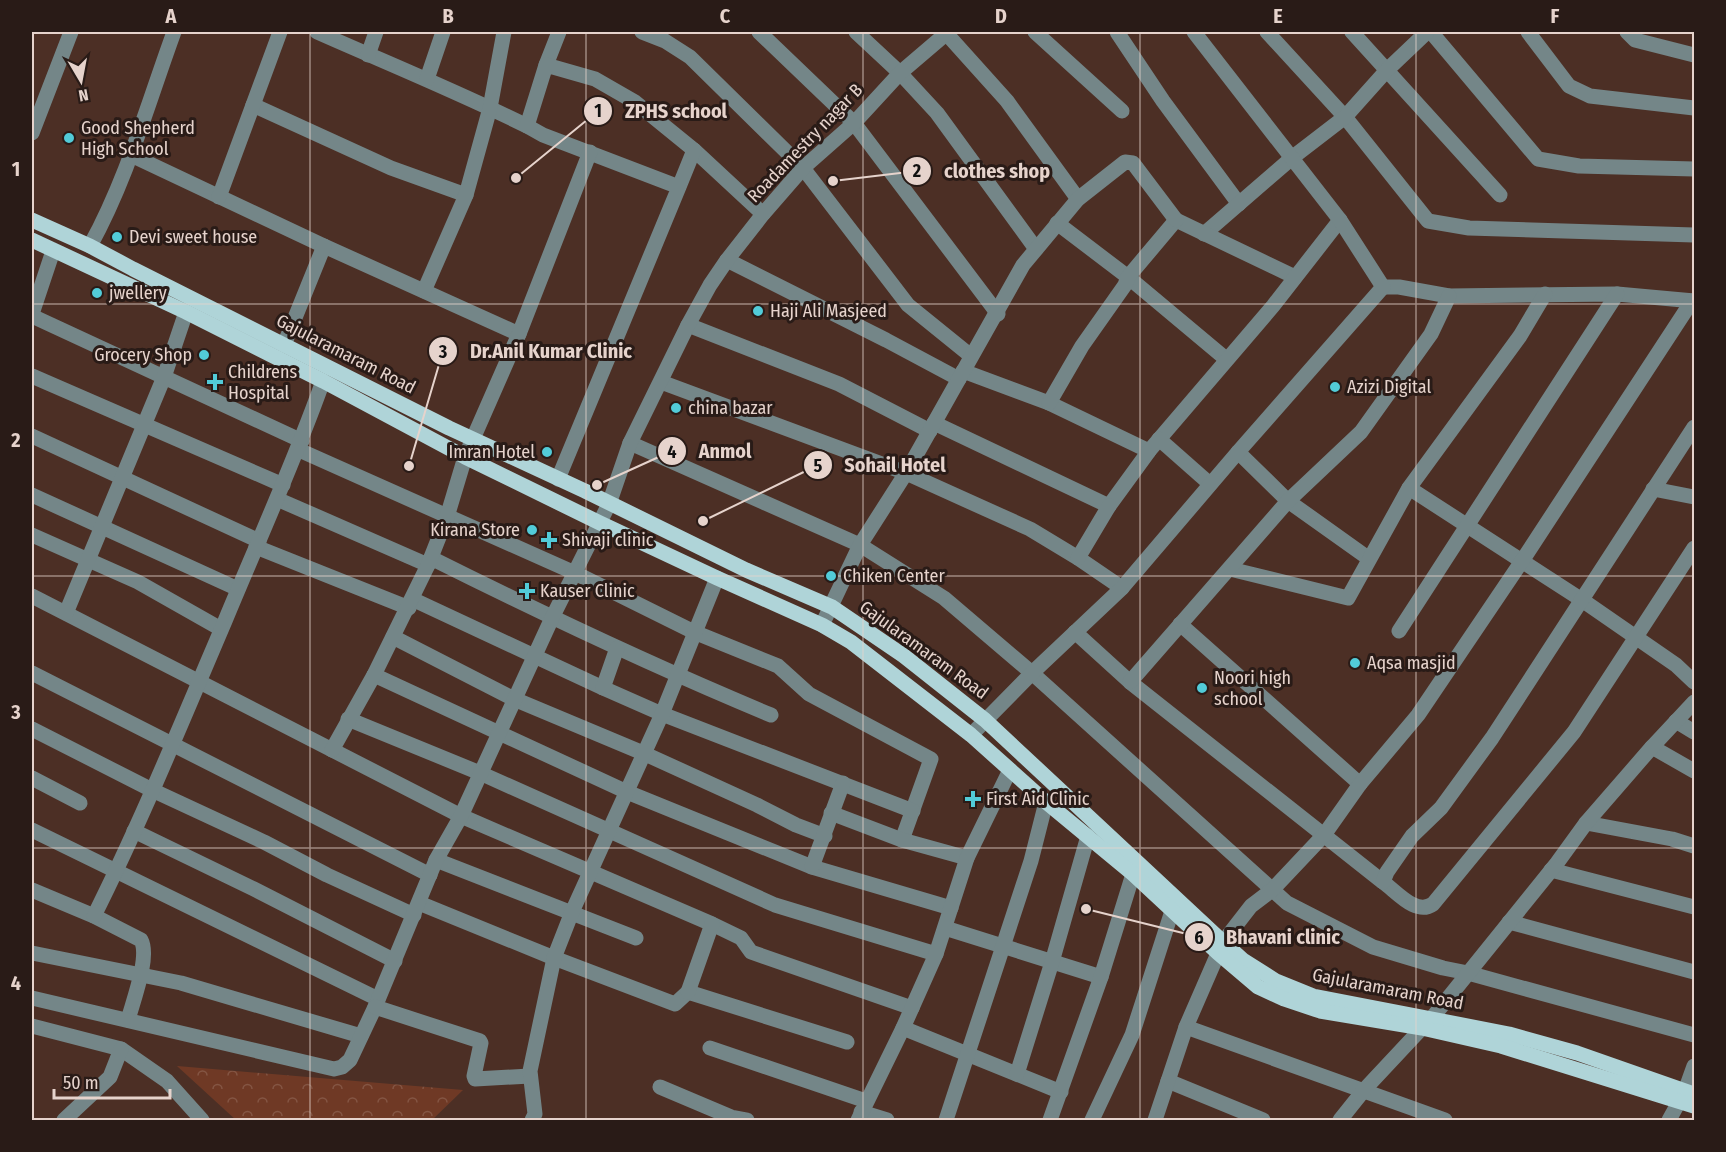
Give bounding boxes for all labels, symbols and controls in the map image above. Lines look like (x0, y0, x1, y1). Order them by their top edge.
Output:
text: A (165, 4, 178, 28)
text: B (442, 4, 454, 28)
text: C (720, 4, 731, 28)
text: D (995, 4, 1007, 28)
text: E (1273, 4, 1283, 28)
text: F (1551, 4, 1560, 28)
north arrow (51, 51, 111, 111)
street label: Roadamestry nagar B (743, 79, 867, 207)
text: N (77, 85, 90, 105)
callout: ZPHS school (583, 92, 739, 130)
text: ZPHS school (625, 99, 728, 123)
text: 1 (594, 100, 602, 122)
place label: Good Shepherd High School (81, 117, 195, 160)
marker: Good Shepherd High School (62, 131, 76, 145)
callout: clothes shop (902, 152, 1062, 190)
text: 1 (12, 157, 20, 181)
text: clothes shop (944, 159, 1050, 183)
text: 2 (912, 160, 921, 182)
place label: Devi sweet house (129, 226, 257, 248)
marker: Devi sweet house (110, 230, 124, 244)
place label: jwellery (108, 282, 167, 304)
marker: jwellery (90, 286, 104, 300)
place label: Haji Ali Masjeed (770, 300, 887, 322)
marker: Haji Ali Masjeed (751, 304, 765, 318)
street label: Gajularamaram Road (273, 309, 419, 399)
callout: Dr.Anil Kumar Clinic (428, 332, 645, 370)
text: Dr.Anil Kumar Clinic (470, 339, 632, 363)
text: 3 (438, 341, 448, 363)
place label: Grocery Shop (94, 344, 192, 366)
marker: Grocery Shop (197, 348, 211, 362)
place label: Childrens Hospital (228, 361, 297, 404)
marker: Childrens Hospital (206, 373, 224, 391)
place label: Azizi Digital (1347, 376, 1431, 398)
marker: Azizi Digital (1328, 380, 1342, 394)
place label: china bazar (688, 397, 773, 419)
marker: china bazar (669, 401, 683, 415)
text: 2 (10, 428, 21, 452)
callout: Anmol (657, 432, 763, 470)
text: Anmol (698, 439, 752, 463)
place label: Imran Hotel (449, 441, 535, 463)
text: 4 (667, 441, 677, 463)
marker: Imran Hotel (540, 445, 554, 459)
callout: Sohail Hotel (803, 446, 958, 484)
text: Sohail Hotel (844, 453, 946, 477)
text: 5 (814, 455, 823, 477)
place label: Kirana Store (430, 519, 520, 541)
marker: Kirana Store (525, 523, 539, 537)
place label: Shivaji clinic (562, 529, 654, 551)
marker: Shivaji clinic (540, 531, 558, 549)
place label: Chiken Center (843, 565, 945, 587)
marker: Chiken Center (824, 569, 838, 583)
place label: Kauser Clinic (540, 580, 635, 602)
marker: Kauser Clinic (518, 582, 536, 600)
street label: Gajularamaram Road (855, 596, 993, 704)
place label: Aqsa masjid (1367, 652, 1456, 674)
marker: Aqsa masjid (1348, 656, 1362, 670)
place label: Noori high school (1214, 667, 1291, 710)
marker: Noori high school (1195, 681, 1209, 695)
text: 3 (10, 700, 21, 724)
place label: First Aid Clinic (986, 788, 1090, 810)
marker: First Aid Clinic (964, 790, 982, 808)
callout: Bhavani clinic (1184, 918, 1352, 956)
text: Bhavani clinic (1226, 925, 1340, 949)
text: 6 (1194, 927, 1204, 949)
street label: Gajularamaram Road (1311, 964, 1465, 1014)
text: 4 (11, 971, 21, 995)
scale bar (54, 1062, 170, 1100)
text: 50 m (63, 1072, 99, 1094)

